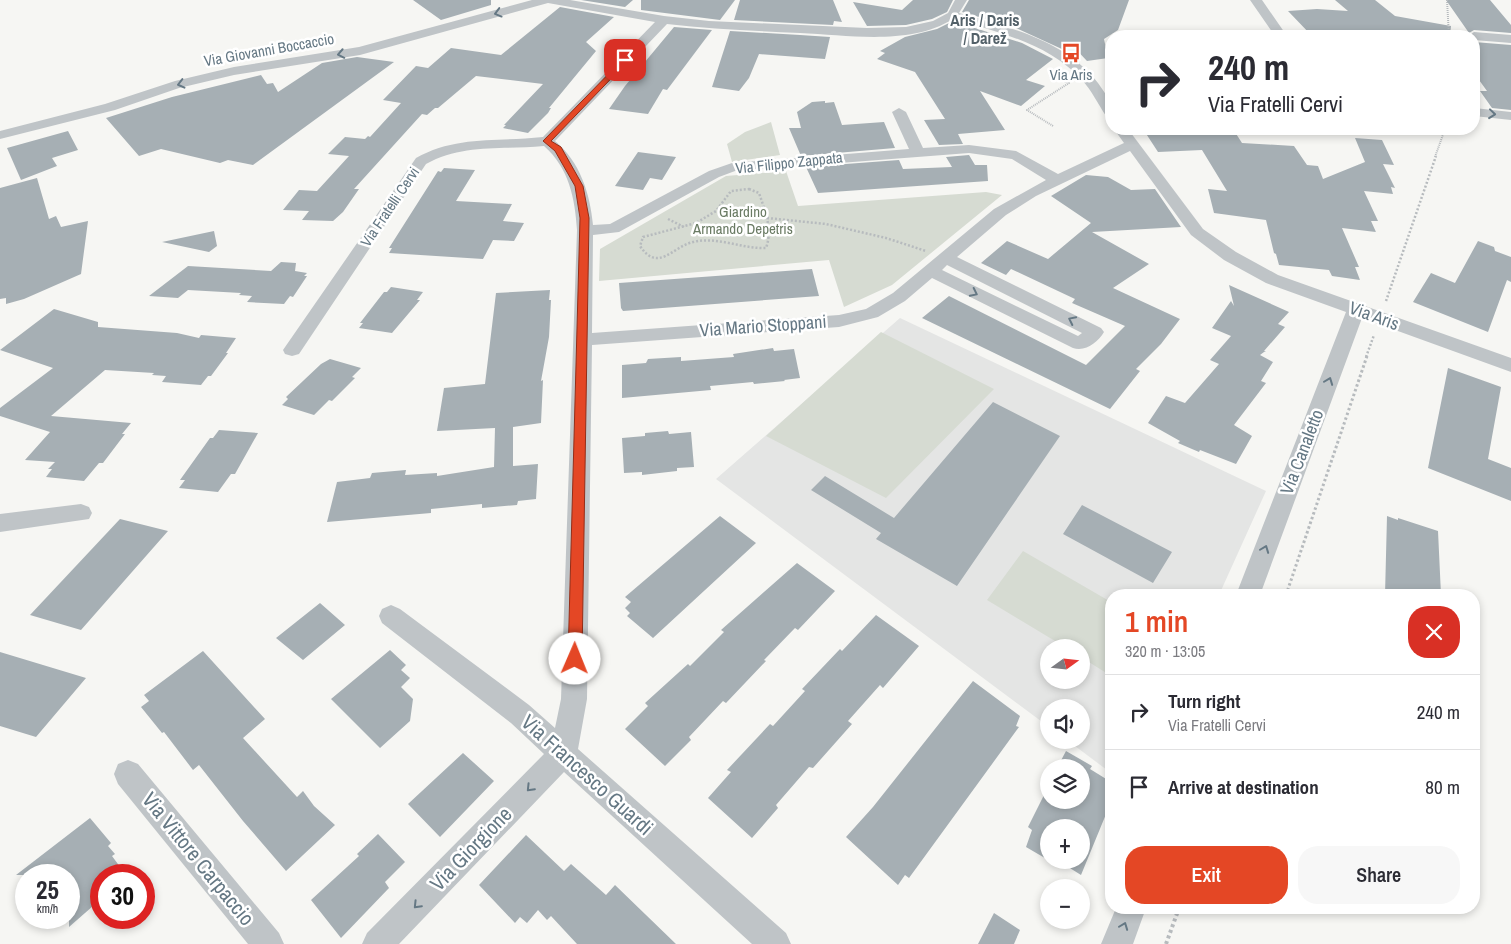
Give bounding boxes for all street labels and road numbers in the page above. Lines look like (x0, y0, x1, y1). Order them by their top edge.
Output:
street label: Via Giovanni Boccaccio (202, 28, 336, 71)
street label: Via Filippo Zappata (734, 146, 844, 179)
street label: Via Fratelli Cervi (355, 163, 424, 251)
street label: Via Aris (1346, 295, 1403, 336)
street label: Via Mario Stoppani (699, 309, 827, 342)
street label: Via Canaletto (1274, 406, 1329, 498)
street label: Via Francesco Guardi (515, 708, 660, 842)
street label: Via Vittore Carpaccio (135, 786, 261, 932)
street label: Via Giorgione (423, 800, 518, 897)

